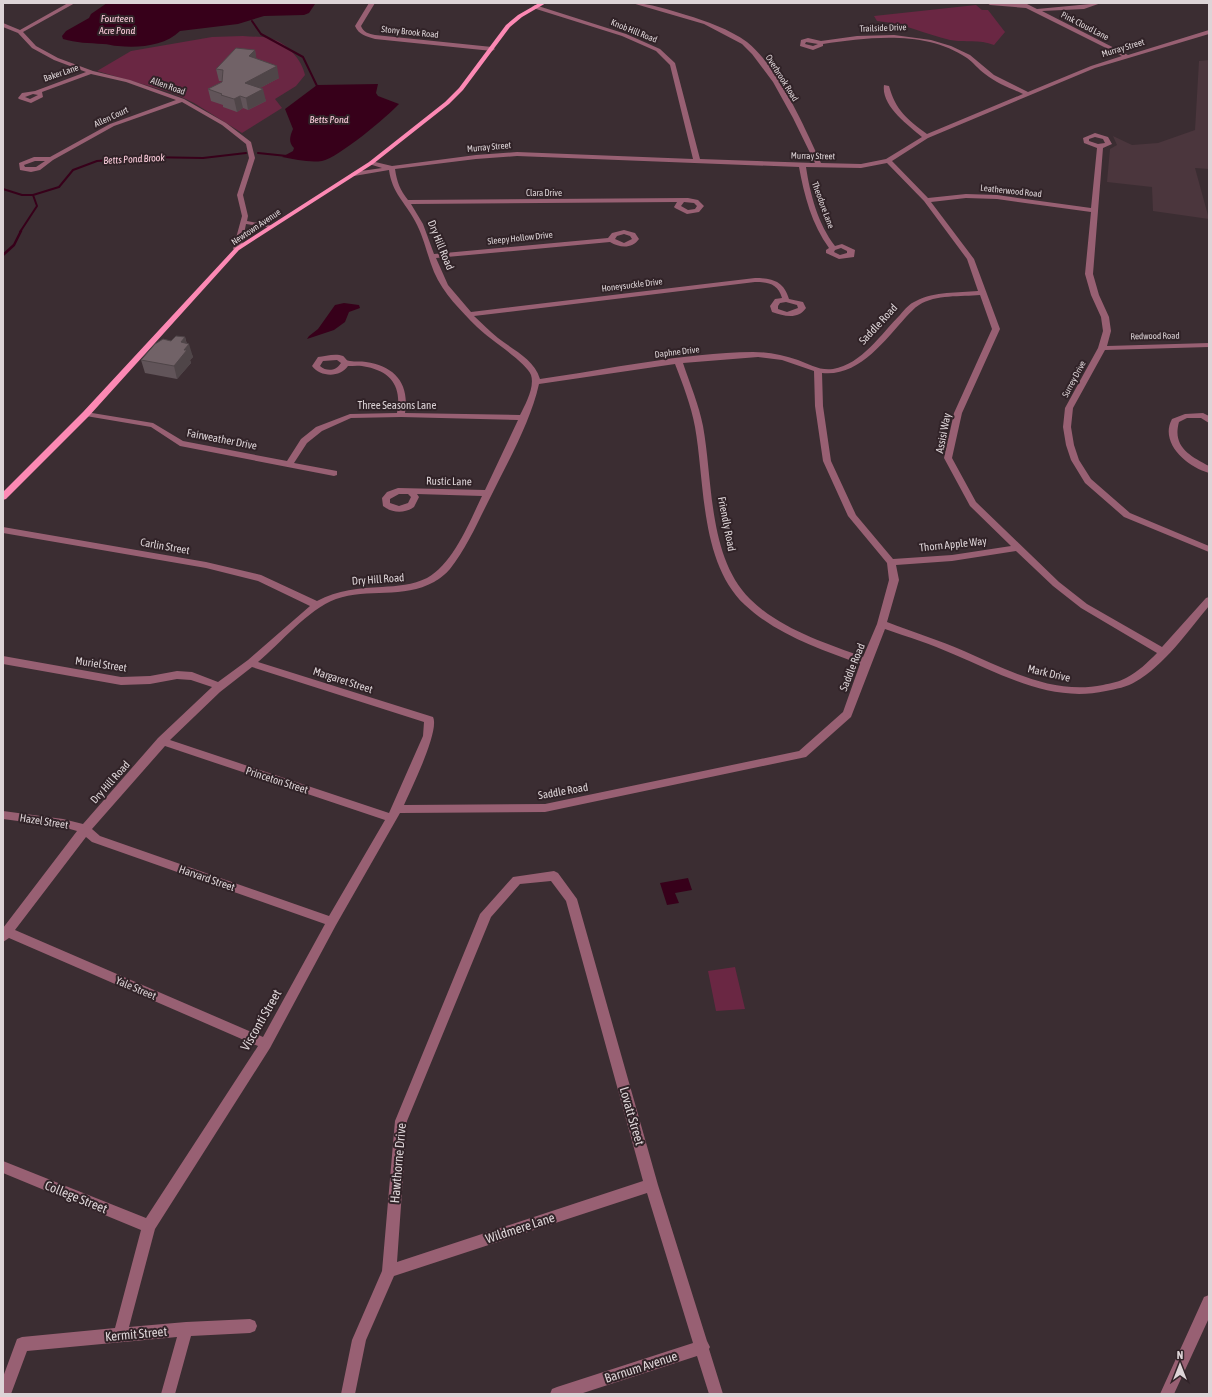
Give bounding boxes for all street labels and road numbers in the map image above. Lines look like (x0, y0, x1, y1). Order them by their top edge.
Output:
street label: Pink Cloud Lane (1059, 10, 1111, 42)
street label: Knob Hill Road (609, 17, 659, 45)
street label: Trailside Drive (859, 22, 907, 34)
street label: Stony Brook Road (381, 24, 439, 40)
street label: Murray Street (1100, 37, 1146, 59)
street label: Overbrook Road (764, 53, 800, 103)
street label: Baker Lane (42, 62, 80, 84)
street label: Allen Road (149, 75, 187, 97)
street label: Allen Court (92, 105, 130, 129)
street label: Murray Street (466, 140, 512, 154)
street label: Murray Street (791, 151, 836, 161)
street label: Theodore Lane (810, 180, 836, 230)
street label: Leatherwood Road (980, 183, 1042, 199)
street label: Clara Drive (526, 188, 562, 198)
street label: Newtown Avenue (229, 207, 283, 247)
street label: Dry Hill Road (426, 218, 456, 272)
street label: Sleepy Hollow Drive (487, 230, 553, 246)
street label: Honeysuckle Drive (601, 276, 663, 294)
street label: Saddle Road (856, 301, 900, 347)
street label: Redwood Road (1130, 331, 1180, 341)
street label: Daphne Drive (654, 344, 700, 360)
street label: Surrey Drive (1060, 359, 1088, 399)
street label: Three Seasons Lane (358, 399, 436, 411)
street label: Assisi Way (933, 411, 953, 454)
street label: Fairweather Drive (186, 426, 258, 452)
street label: Rustic Lane (426, 475, 472, 487)
street label: Friendly Road (716, 496, 738, 552)
street label: Thorn Apple Way (919, 534, 988, 554)
street label: Carlin Street (139, 536, 191, 556)
street label: Dry Hill Road (351, 571, 405, 587)
street label: Saddle Road (837, 641, 867, 693)
street label: Muriel Street (74, 654, 128, 674)
street label: Mark Drive (1026, 662, 1072, 684)
street label: Margaret Street (312, 665, 374, 695)
street label: Dry Hill Road (88, 758, 132, 806)
street label: Princeton Street (244, 764, 310, 796)
street label: Saddle Road (537, 781, 589, 801)
street label: Hazel Street (19, 811, 69, 831)
street label: Harvard Street (177, 863, 237, 893)
street label: Yale Street (114, 974, 158, 1002)
street label: Visconti Street (237, 986, 285, 1053)
street label: Lovatt Street (617, 1085, 648, 1147)
street label: Hawthorne Drive (387, 1122, 409, 1204)
street label: College Street (43, 1178, 110, 1216)
street label: Wildmere Lane (483, 1210, 557, 1246)
street label: Kermit Street (104, 1324, 168, 1344)
street label: Barnum Avenue (603, 1348, 679, 1386)

